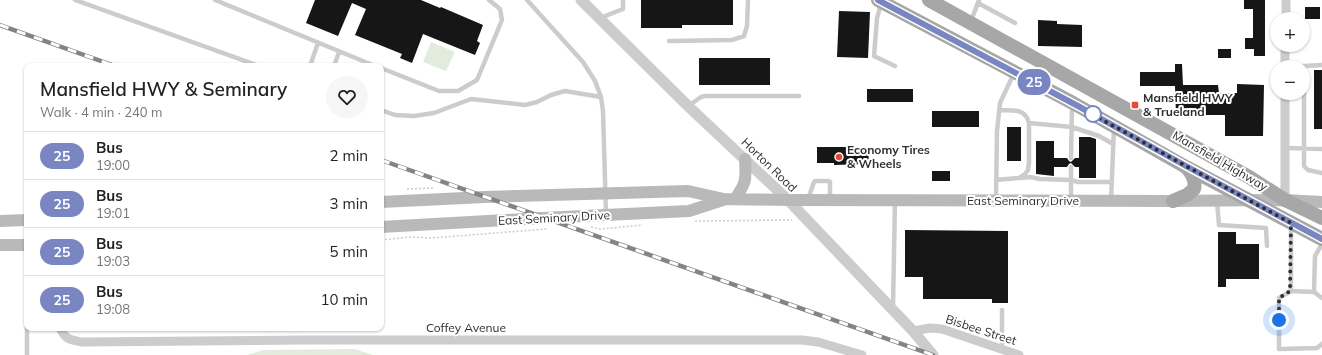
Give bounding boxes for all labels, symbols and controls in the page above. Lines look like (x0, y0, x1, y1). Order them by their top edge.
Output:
map controls (1270, 12, 1310, 100)
button: + (1270, 12, 1310, 52)
button: − (1270, 60, 1310, 100)
line badge: 25 (1016, 69, 1052, 95)
text: 25 (1026, 73, 1042, 91)
button: heart (326, 76, 368, 118)
text: Mansfield HWY & Seminary (40, 77, 287, 101)
place label: Mansfield HWY & Trueland (1143, 90, 1233, 119)
marker: Mansfield HWY & Trueland (1130, 100, 1140, 110)
text: Walk · 4 min · 240 m (40, 104, 162, 120)
unlabelled marker (1084, 105, 1102, 123)
street label: Mansfield Highway (1170, 127, 1271, 194)
street label: Horton Road (738, 134, 800, 195)
text: Bus (96, 138, 123, 157)
place label: Economy Tires & Wheels (847, 142, 930, 171)
text: 2 min (330, 146, 368, 165)
text: 25 (54, 147, 70, 165)
marker: Economy Tires & Wheels (834, 152, 844, 162)
text: 19:00 (96, 157, 130, 173)
text: Bus (96, 186, 123, 205)
street label: East Seminary Drive (967, 193, 1079, 208)
text: 3 min (330, 194, 368, 213)
text: 25 (54, 195, 70, 213)
text: 19:01 (96, 205, 130, 221)
street label: East Seminary Drive (498, 207, 610, 228)
text: Bus (96, 234, 123, 253)
text: 5 min (330, 242, 368, 261)
text: 25 (54, 243, 70, 261)
text: 19:03 (96, 253, 130, 269)
text: Bus (96, 282, 123, 301)
text: 10 min (321, 290, 368, 309)
text: 25 (54, 291, 70, 309)
text: 19:08 (96, 301, 130, 317)
your location (1269, 310, 1289, 330)
street label: Bisbee Street (944, 311, 1018, 348)
street label: Coffey Avenue (426, 320, 506, 335)

